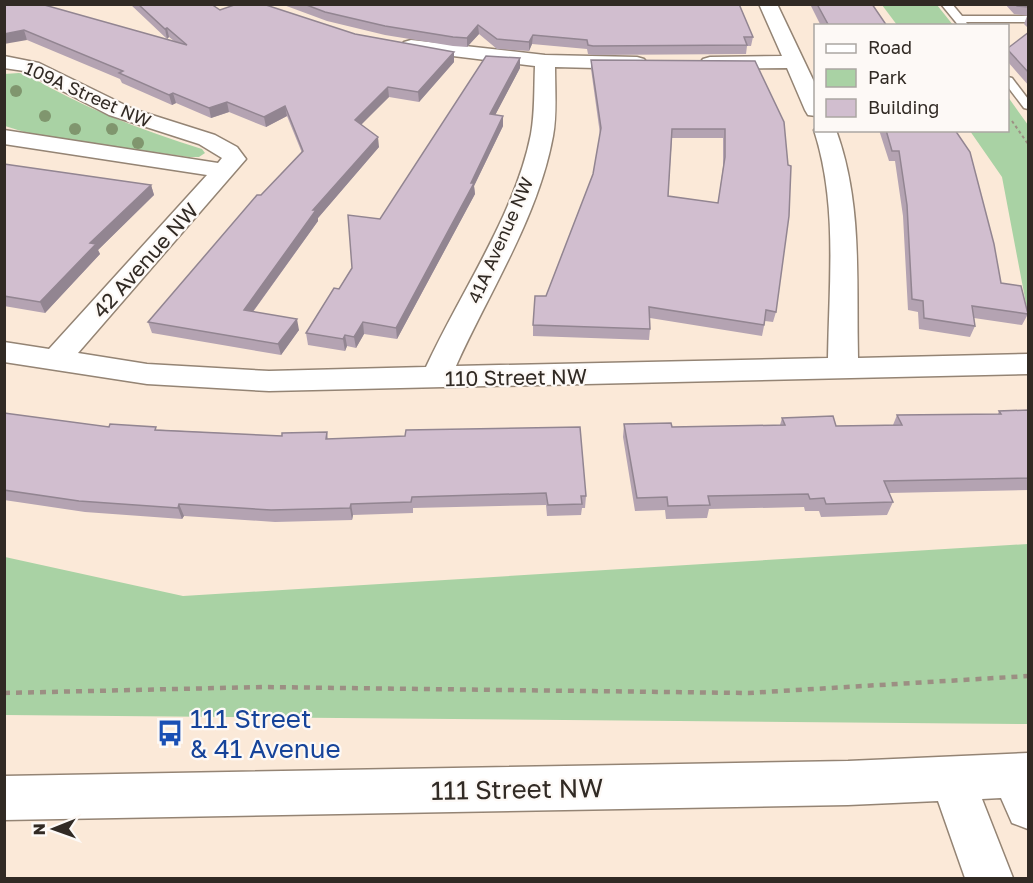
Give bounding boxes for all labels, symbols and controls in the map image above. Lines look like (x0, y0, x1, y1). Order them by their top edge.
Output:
legend (814, 24, 1009, 132)
text: Road (868, 36, 912, 58)
street label: 109A Street NW (21, 56, 155, 132)
text: Park (868, 66, 907, 88)
text: Building (868, 96, 939, 118)
street label: 41A Avenue NW (462, 174, 538, 306)
street label: 42 Avenue NW (87, 197, 203, 323)
street label: 110 Street NW (445, 363, 587, 391)
place label: 111 Street & 41 Avenue (190, 703, 341, 764)
bus stop icon: 111 Street & 41 Avenue (155, 718, 185, 748)
street label: 111 Street NW (430, 772, 604, 806)
north arrow (24, 799, 84, 859)
text: N (29, 823, 49, 836)

